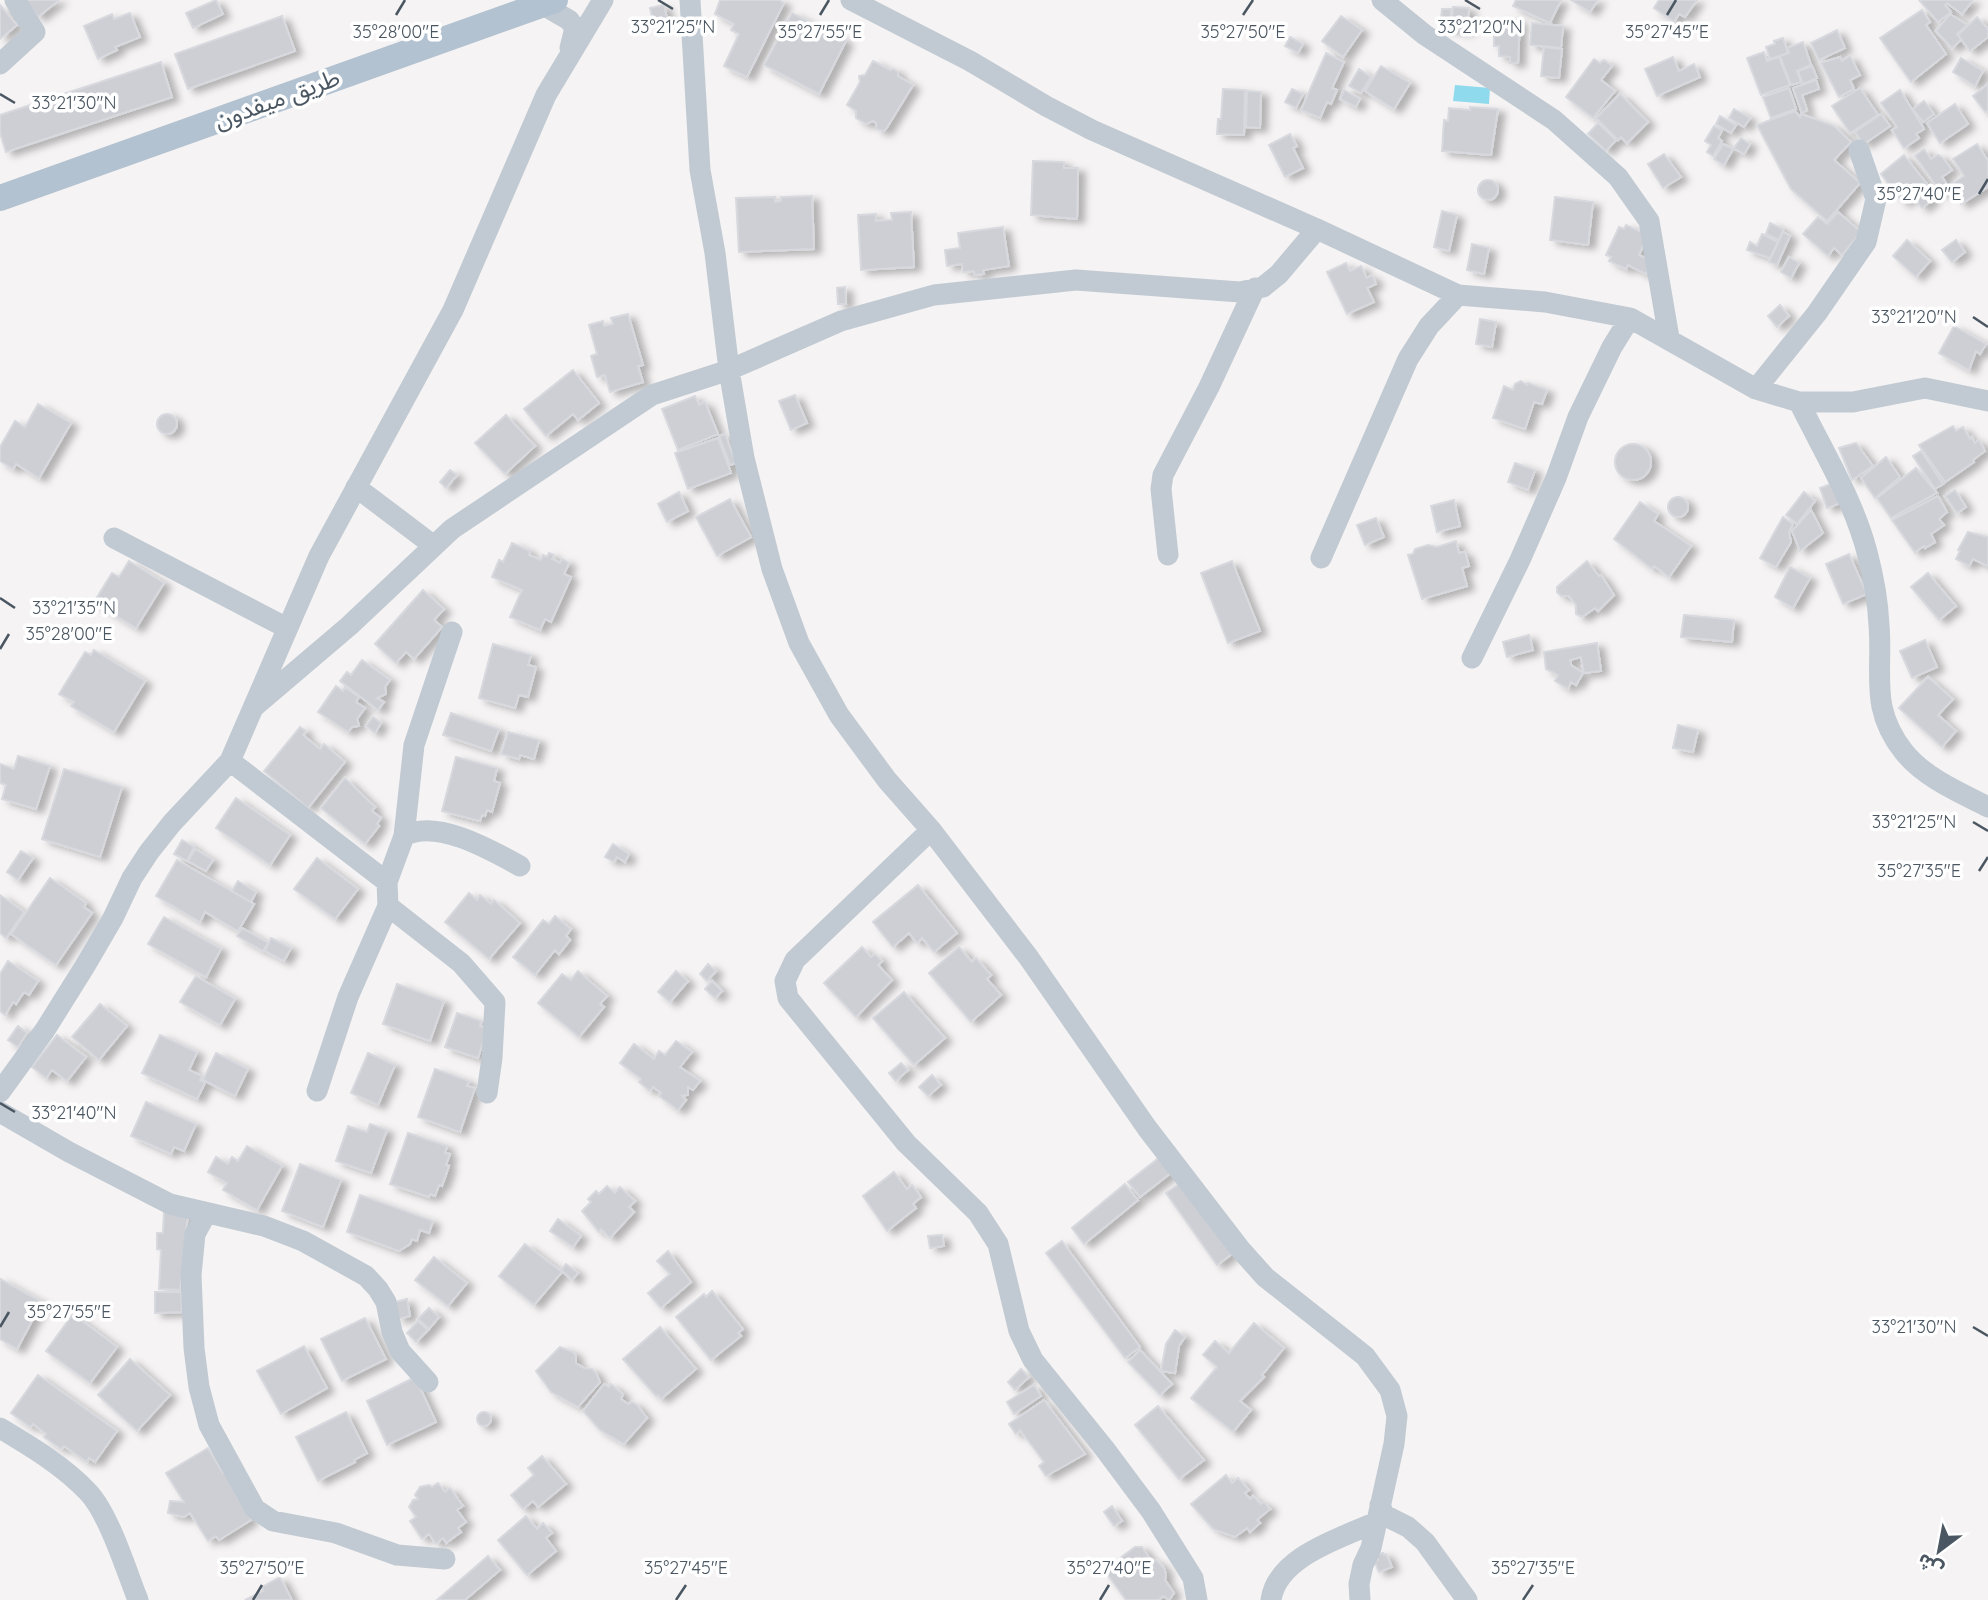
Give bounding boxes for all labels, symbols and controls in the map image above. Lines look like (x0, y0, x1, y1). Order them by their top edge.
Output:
text: 33°21'25"N (631, 15, 715, 38)
text: 33°21'20"N (1437, 15, 1523, 38)
text: 35°28'00"E (353, 20, 439, 43)
text: 35°27'55"E (778, 20, 862, 43)
text: 35°27'50"E (1200, 20, 1286, 43)
text: 35°27'45"E (1625, 20, 1709, 43)
street label: طريق ميفدون (210, 61, 344, 136)
text: 33°21'30"N (31, 91, 117, 114)
text: 35°27'40"E (1877, 182, 1961, 205)
text: 33°21'20"N (1871, 305, 1957, 328)
text: 33°21'35"N (32, 596, 116, 619)
text: 35°28'00"E (26, 622, 112, 645)
text: 33°21'25"N (1872, 810, 1956, 833)
text: 35°27'35"E (1877, 859, 1961, 882)
text: 33°21'40"N (31, 1101, 117, 1124)
text: 35°27'55"E (27, 1300, 111, 1323)
text: 33°21'30"N (1871, 1315, 1957, 1338)
north arrow (1904, 1516, 1974, 1586)
text: ش (1913, 1548, 1947, 1582)
text: 35°27'50"E (219, 1556, 305, 1579)
text: 35°27'45"E (644, 1556, 728, 1579)
text: 35°27'40"E (1067, 1556, 1151, 1579)
text: 35°27'35"E (1491, 1556, 1575, 1579)

